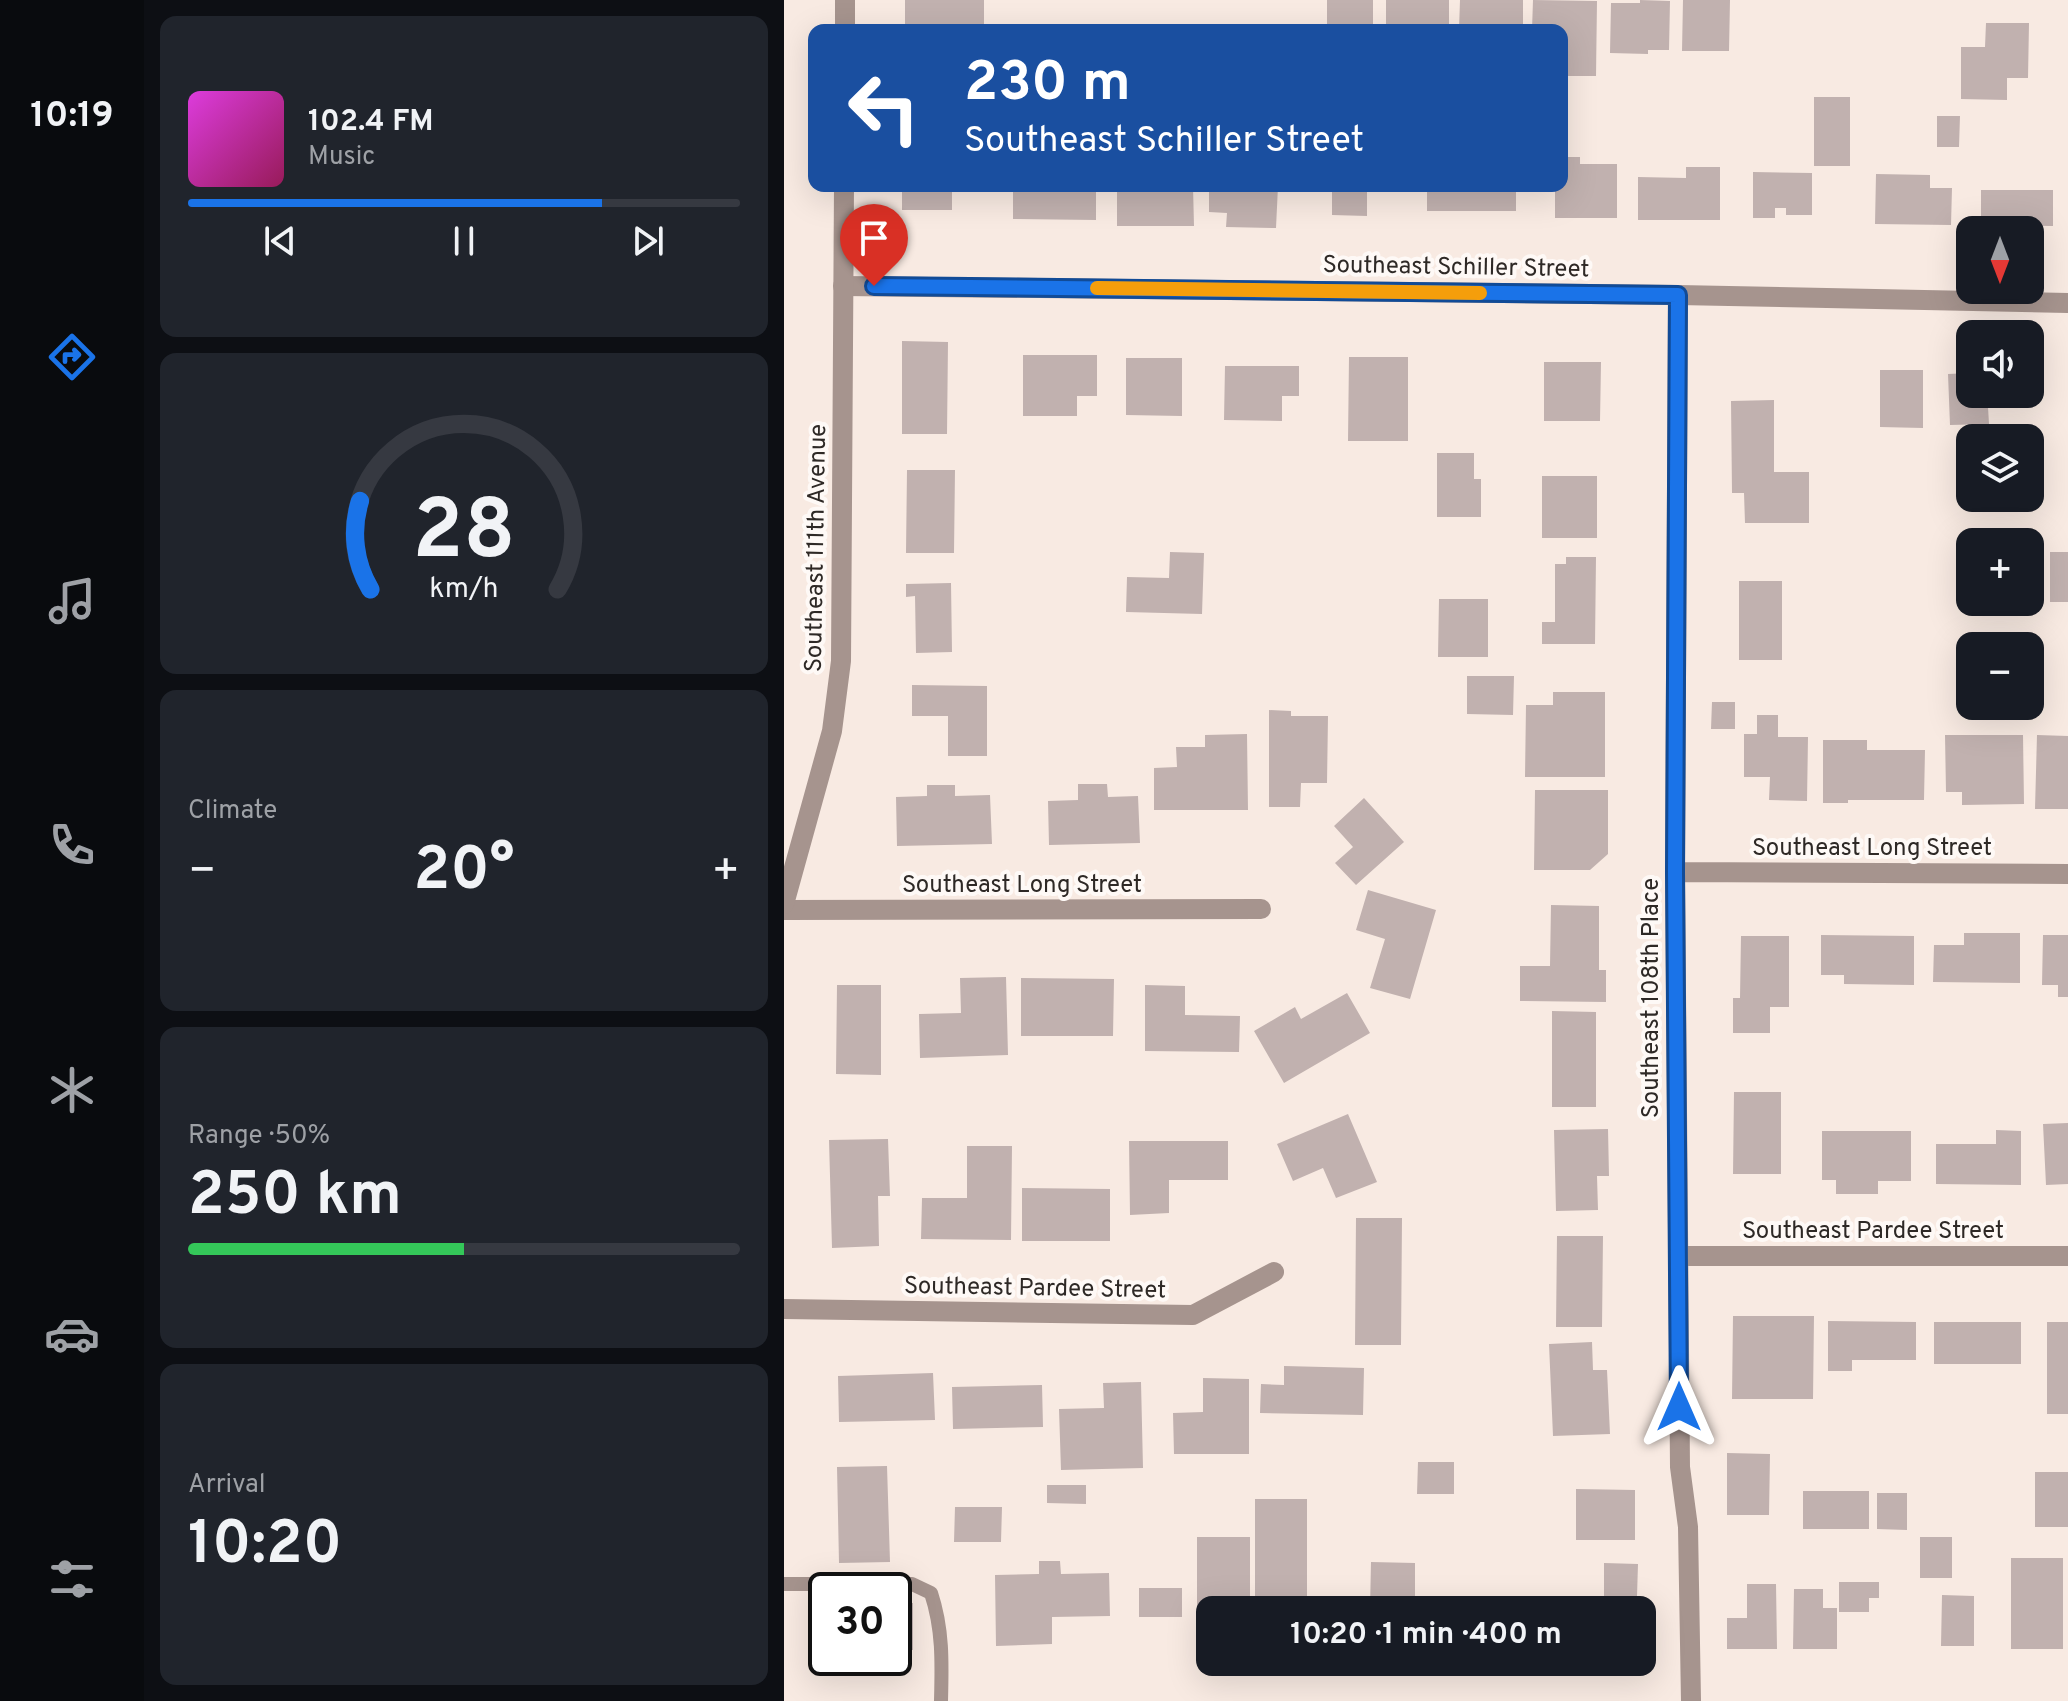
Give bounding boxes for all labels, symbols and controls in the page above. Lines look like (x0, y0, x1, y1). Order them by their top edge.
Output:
text: 230 m (964, 50, 1131, 120)
icon: left (832, 56, 936, 160)
text: 10:19 (30, 94, 114, 140)
text: 102.4 FM (308, 104, 434, 141)
text: Southeast Schiller Street (964, 119, 1364, 165)
text: Music (308, 141, 375, 174)
pin (840, 204, 908, 286)
icon: arrive (852, 216, 896, 260)
north arrow (1956, 216, 2044, 304)
map controls (1956, 216, 2044, 720)
icon: previous (258, 219, 302, 263)
icon: pause (442, 219, 486, 263)
icon: next (626, 219, 670, 263)
street label: Southeast Schiller Street (1322, 251, 1590, 285)
button: sound (1956, 320, 2044, 408)
icon: directions (44, 329, 100, 385)
street label: Southeast 111th Avenue (800, 424, 834, 672)
button: layers (1956, 424, 2044, 512)
text: 28 (412, 482, 516, 587)
button: + (1956, 528, 2044, 616)
text: km/h (429, 572, 499, 608)
icon: music (44, 573, 100, 629)
button: − (1956, 632, 2044, 720)
text: Climate (188, 795, 277, 828)
icon: phone (44, 817, 100, 873)
street label: Southeast Long Street (1752, 834, 1992, 864)
text: 20° (413, 835, 515, 911)
text: − (188, 845, 216, 901)
text: + (712, 845, 740, 901)
street label: Southeast Long Street (902, 871, 1142, 901)
street label: Southeast 108th Place (1637, 878, 1667, 1118)
icon: climate (44, 1062, 100, 1118)
text: Range · 50% (188, 1120, 330, 1153)
text: 250 km (188, 1160, 402, 1236)
street label: Southeast Pardee Street (1742, 1217, 2004, 1247)
street label: Southeast Pardee Street (904, 1272, 1166, 1306)
icon: car (44, 1306, 100, 1362)
position arrow (1637, 1365, 1721, 1449)
text: Arrival (188, 1469, 266, 1502)
text: 10:20 (188, 1509, 342, 1585)
icon: filters (44, 1551, 100, 1607)
speed limit sign: 30 (808, 1572, 912, 1676)
text: 10:20 · 1 min · 400 m (1290, 1617, 1562, 1654)

